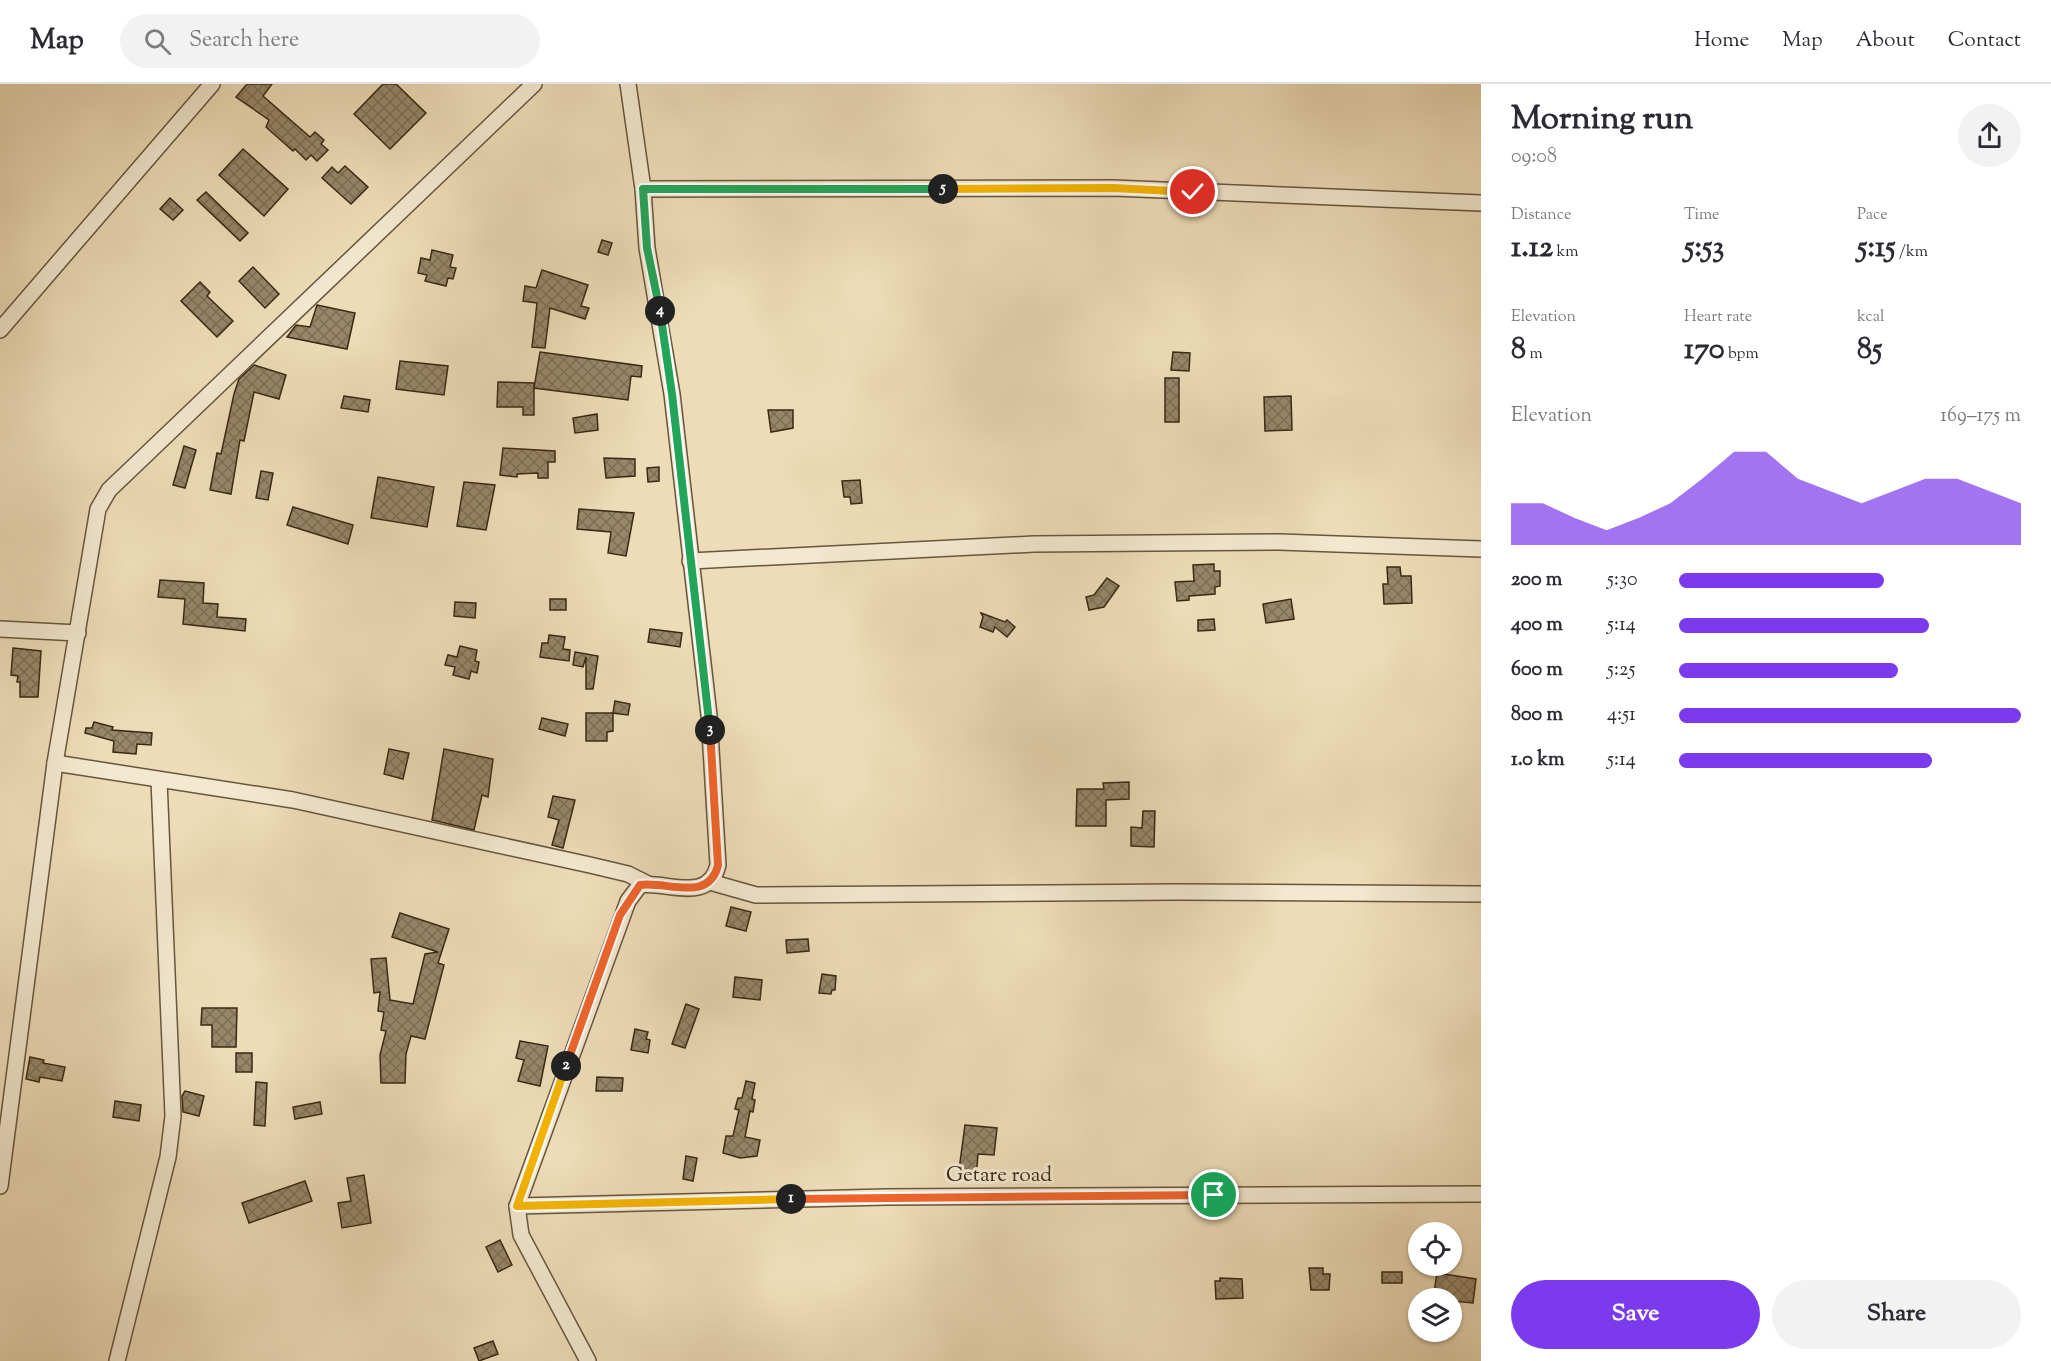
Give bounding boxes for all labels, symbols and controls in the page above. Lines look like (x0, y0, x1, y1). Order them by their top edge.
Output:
search box (120, 14, 540, 68)
text: Map (30, 21, 84, 61)
icon: search (141, 25, 174, 58)
text: Search here (189, 25, 299, 57)
text: Home (1694, 26, 1749, 56)
text: Map (1782, 26, 1823, 56)
text: About (1856, 26, 1915, 56)
text: Contact (1948, 26, 2021, 56)
text: Morning run (1511, 96, 1693, 144)
button: share (1958, 104, 2021, 167)
text: 09:08 (1511, 143, 1557, 172)
pin (1167, 166, 1218, 217)
pin: 5 (928, 174, 958, 204)
icon: check (1176, 175, 1209, 208)
text: 5 (940, 177, 946, 200)
text: Distance (1511, 204, 1571, 227)
text: Time (1684, 204, 1720, 227)
text: Pace (1857, 204, 1888, 227)
text: 1.12 (1511, 227, 1553, 270)
text: 5:53 (1684, 227, 1724, 270)
text: 5:15 (1857, 227, 1896, 270)
text: km (1553, 241, 1578, 264)
text: /km (1896, 241, 1928, 264)
pin: 4 (645, 296, 675, 326)
text: 4 (656, 299, 664, 322)
text: Elevation (1511, 306, 1576, 329)
text: Heart rate (1684, 306, 1752, 329)
text: kcal (1857, 306, 1885, 329)
text: 8 (1511, 329, 1526, 372)
text: 170 (1684, 329, 1725, 372)
text: 85 (1857, 329, 1882, 372)
text: m (1526, 343, 1543, 366)
text: bpm (1725, 343, 1759, 366)
text: Elevation (1511, 402, 1592, 431)
text: 169–175 m (1940, 402, 2021, 431)
text: 200 m (1511, 566, 1562, 595)
text: 5:30 (1607, 566, 1638, 595)
text: 400 m (1511, 611, 1563, 640)
text: 5:14 (1607, 611, 1636, 640)
text: 600 m (1511, 656, 1563, 685)
text: 5:25 (1607, 656, 1635, 685)
text: 800 m (1511, 701, 1563, 730)
text: 4:51 (1607, 701, 1636, 730)
pin: 3 (695, 715, 725, 745)
text: 3 (707, 718, 713, 741)
text: 1.0 km (1511, 746, 1565, 775)
text: 5:14 (1607, 746, 1636, 775)
pin: 2 (551, 1051, 581, 1081)
text: 2 (562, 1054, 570, 1077)
street label: Getare road (946, 1161, 1052, 1191)
pin (1188, 1169, 1239, 1220)
icon: arrive (1197, 1178, 1230, 1211)
pin: 1 (776, 1184, 806, 1214)
text: 1 (788, 1187, 794, 1210)
map controls (1408, 1222, 1462, 1342)
button: locate (1408, 1222, 1462, 1276)
button: Save (1511, 1280, 1760, 1349)
button: Share (1772, 1280, 2021, 1349)
button: layers (1408, 1288, 1462, 1342)

